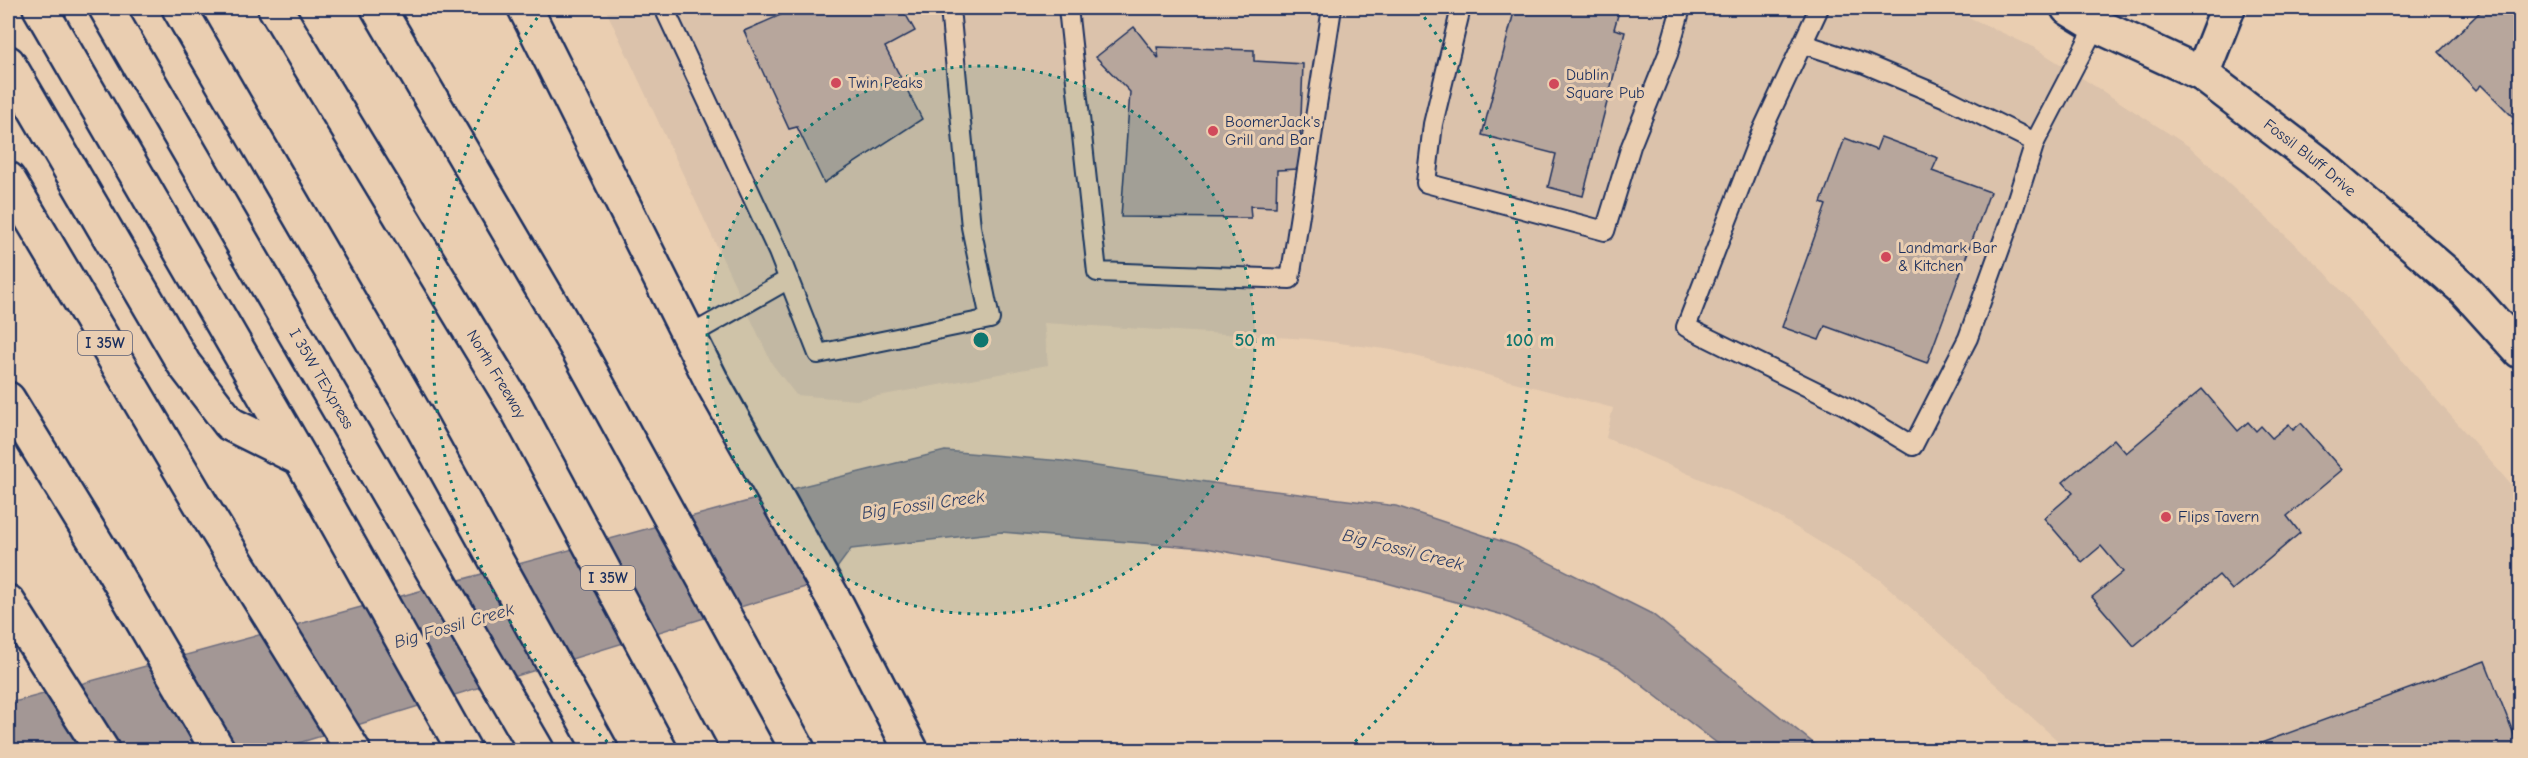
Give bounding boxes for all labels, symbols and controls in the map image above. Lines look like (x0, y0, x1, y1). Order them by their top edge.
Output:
place label: Dublin Square Pub (1566, 66, 1645, 102)
place label: Twin Peaks (848, 74, 923, 92)
marker: Twin Peaks (829, 76, 843, 90)
marker: Dublin Square Pub (1547, 77, 1561, 91)
place label: BoomerJack's Grill and Bar (1225, 113, 1321, 149)
street label: Fossil Bluff Drive (2260, 115, 2359, 200)
marker: BoomerJack's Grill and Bar (1206, 124, 1220, 138)
place label: Landmark Bar & Kitchen (1898, 239, 1997, 275)
marker: Landmark Bar & Kitchen (1879, 250, 1893, 264)
street label: I 35W TEXpress (285, 326, 358, 432)
street label: North Freeway (463, 327, 530, 422)
centre of rings (971, 330, 991, 350)
text: 50 m (1235, 330, 1275, 351)
text: 100 m (1506, 330, 1554, 351)
road number: I 35W (78, 331, 132, 355)
water label: Big Fossil Creek (860, 486, 986, 524)
place label: Flips Tavern (2178, 508, 2259, 526)
marker: Flips Tavern (2159, 510, 2173, 524)
water label: Big Fossil Creek (1340, 525, 1466, 575)
road number: I 35W (581, 566, 635, 590)
water label: Big Fossil Creek (392, 599, 517, 653)

